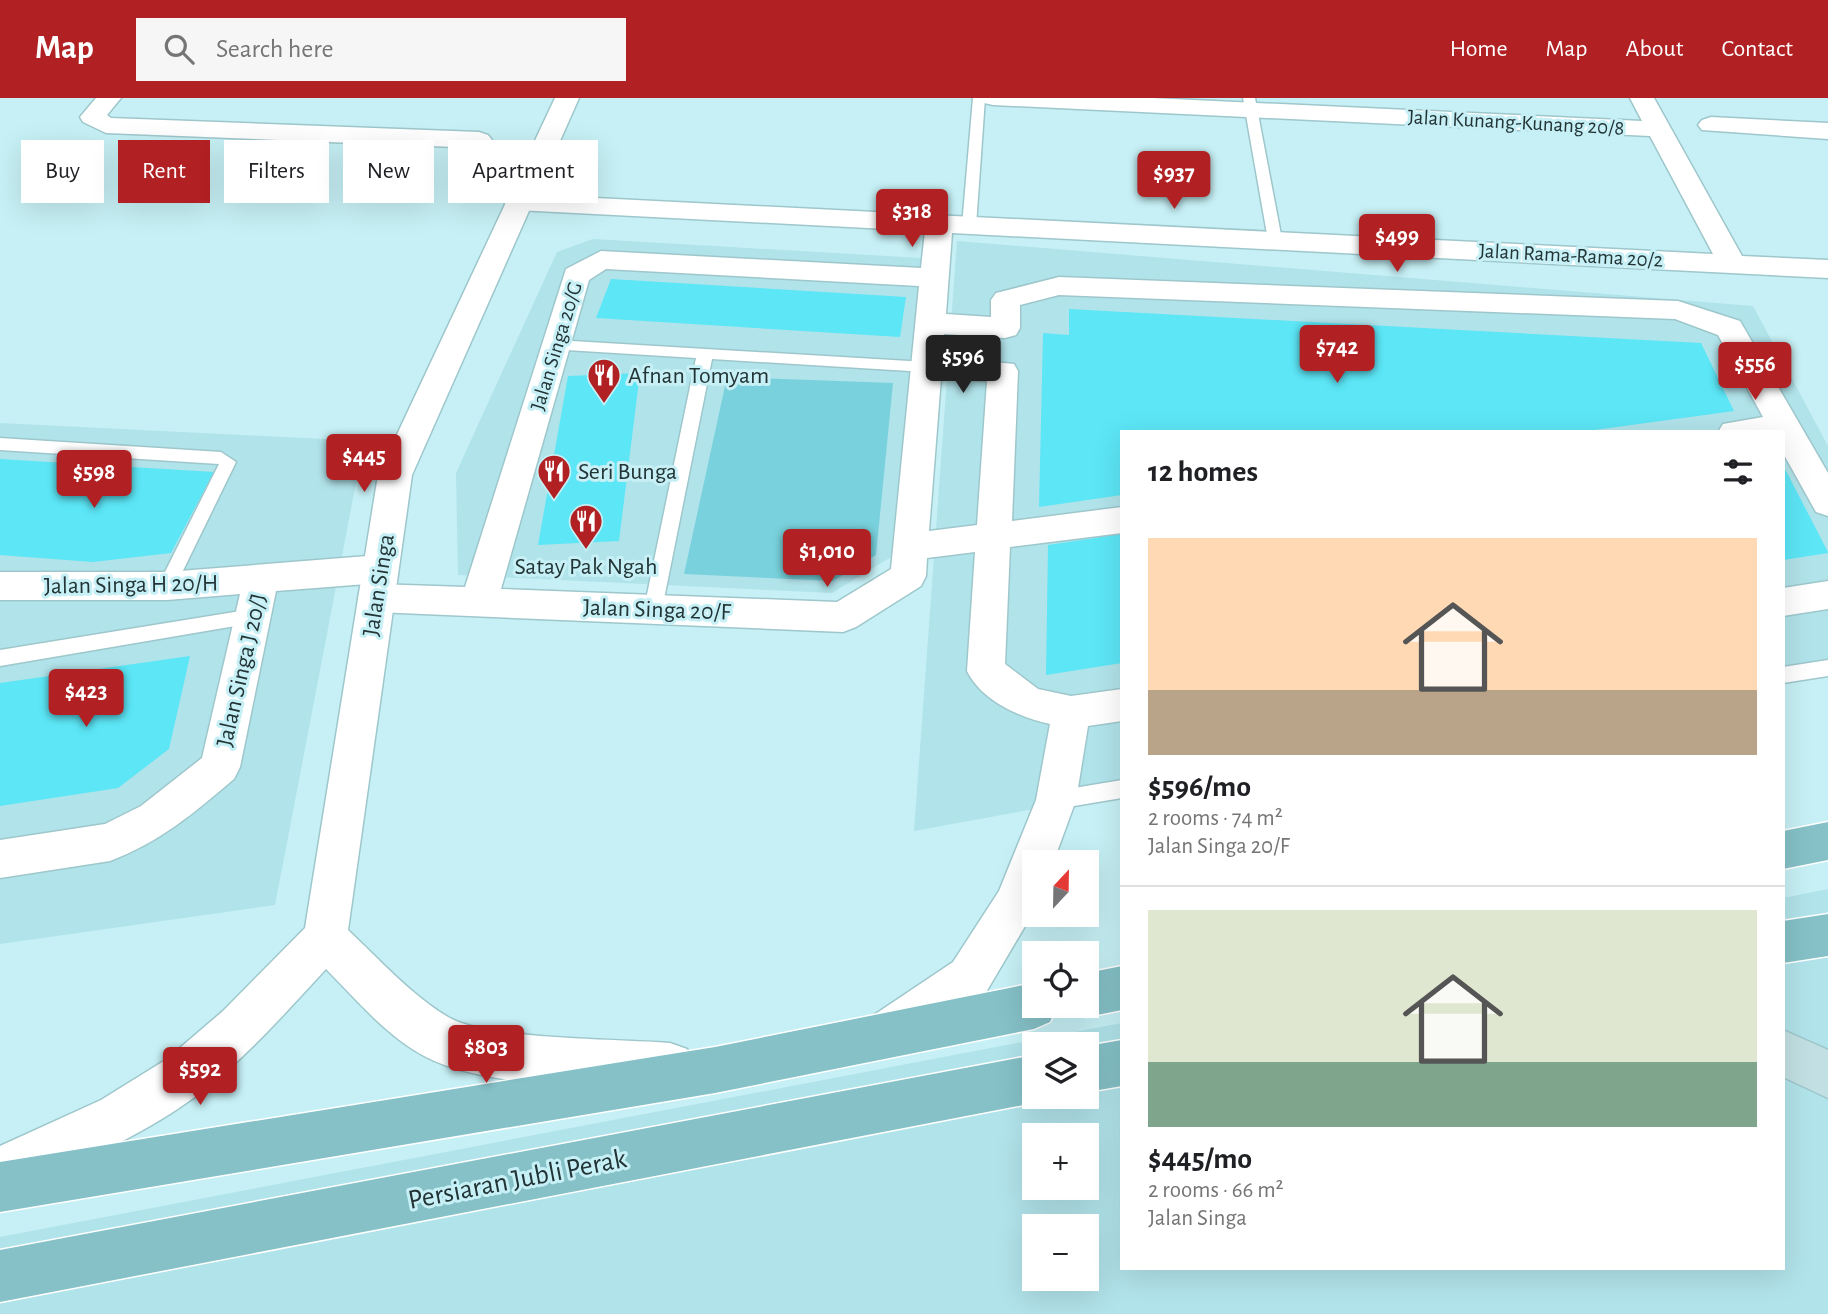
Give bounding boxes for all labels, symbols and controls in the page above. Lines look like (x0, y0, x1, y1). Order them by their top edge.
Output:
search box (136, 18, 626, 81)
icon: search (160, 30, 198, 68)
text: Map (35, 32, 94, 65)
text: Search here (216, 36, 334, 62)
text: Home (1450, 37, 1508, 61)
text: Map (1546, 37, 1588, 61)
text: About (1626, 37, 1683, 61)
text: Contact (1721, 37, 1793, 61)
street label: Jalan Kunang-Kunang 20/8 (1407, 106, 1625, 139)
chip: Buy (21, 140, 104, 203)
chip: Rent (118, 140, 210, 203)
chip: Filters (224, 140, 329, 203)
chip: New (343, 140, 434, 203)
chip: Apartment (448, 140, 598, 203)
pin: $937 (1133, 152, 1215, 211)
text: $937 (1153, 162, 1195, 185)
pin: $318 (871, 190, 953, 249)
text: $318 (892, 200, 932, 223)
pin: $499 (1356, 214, 1438, 274)
text: $499 (1375, 225, 1419, 248)
street label: Jalan Rama-Rama 20/2 (1478, 240, 1664, 271)
street label: Jalan Singa 20/G (527, 279, 586, 413)
pin: $742 (1296, 326, 1378, 385)
pin: $596 (922, 336, 1004, 395)
text: $742 (1316, 336, 1358, 359)
pin: $556 (1714, 342, 1796, 402)
text: $596 (942, 346, 984, 369)
text: $556 (1734, 353, 1776, 376)
restaurant icon: Afnan Tomyam (585, 356, 623, 405)
place label: Afnan Tomyam (628, 364, 769, 388)
pin: $445 (323, 434, 405, 494)
text: $445 (342, 445, 386, 468)
pin: $598 (53, 450, 135, 510)
restaurant icon: Seri Bunga (535, 452, 573, 501)
icon: filters (1719, 453, 1757, 491)
text: 12 homes (1148, 457, 1258, 487)
place label: Seri Bunga (578, 460, 677, 484)
text: $598 (73, 461, 115, 484)
restaurant icon: Satay Pak Ngah (567, 502, 605, 551)
pin: $1,010 (770, 530, 884, 589)
street label: Jalan Singa (359, 532, 399, 638)
text: $1,010 (799, 540, 855, 563)
place label: Satay Pak Ngah (514, 555, 658, 579)
street label: Jalan Singa H 20/H (44, 571, 218, 599)
icon: home (1390, 584, 1516, 710)
street label: Jalan Singa J 20/J (213, 591, 271, 749)
street label: Jalan Singa 20/F (583, 595, 732, 625)
pin: $423 (45, 670, 127, 729)
text: $423 (65, 680, 107, 703)
text: $596/mo (1148, 772, 1251, 802)
text: 2 rooms · 74 m² (1148, 807, 1283, 830)
text: Jalan Singa 20/F (1148, 835, 1290, 858)
north arrow (1022, 850, 1099, 928)
map controls (1022, 850, 1099, 1291)
button: locate (1022, 941, 1099, 1018)
icon: home (1390, 956, 1516, 1082)
pin: $803 (445, 1026, 527, 1085)
button: layers (1022, 1032, 1099, 1109)
text: $803 (464, 1036, 508, 1059)
pin: $592 (159, 1048, 241, 1107)
text: $592 (179, 1058, 221, 1081)
button: + (1022, 1123, 1099, 1200)
text: $445/mo (1148, 1144, 1252, 1174)
street label: Persiaran Jubli Perak (406, 1145, 629, 1215)
text: 2 rooms · 66 m² (1148, 1179, 1284, 1202)
text: Jalan Singa (1148, 1207, 1247, 1230)
button: − (1022, 1214, 1099, 1291)

